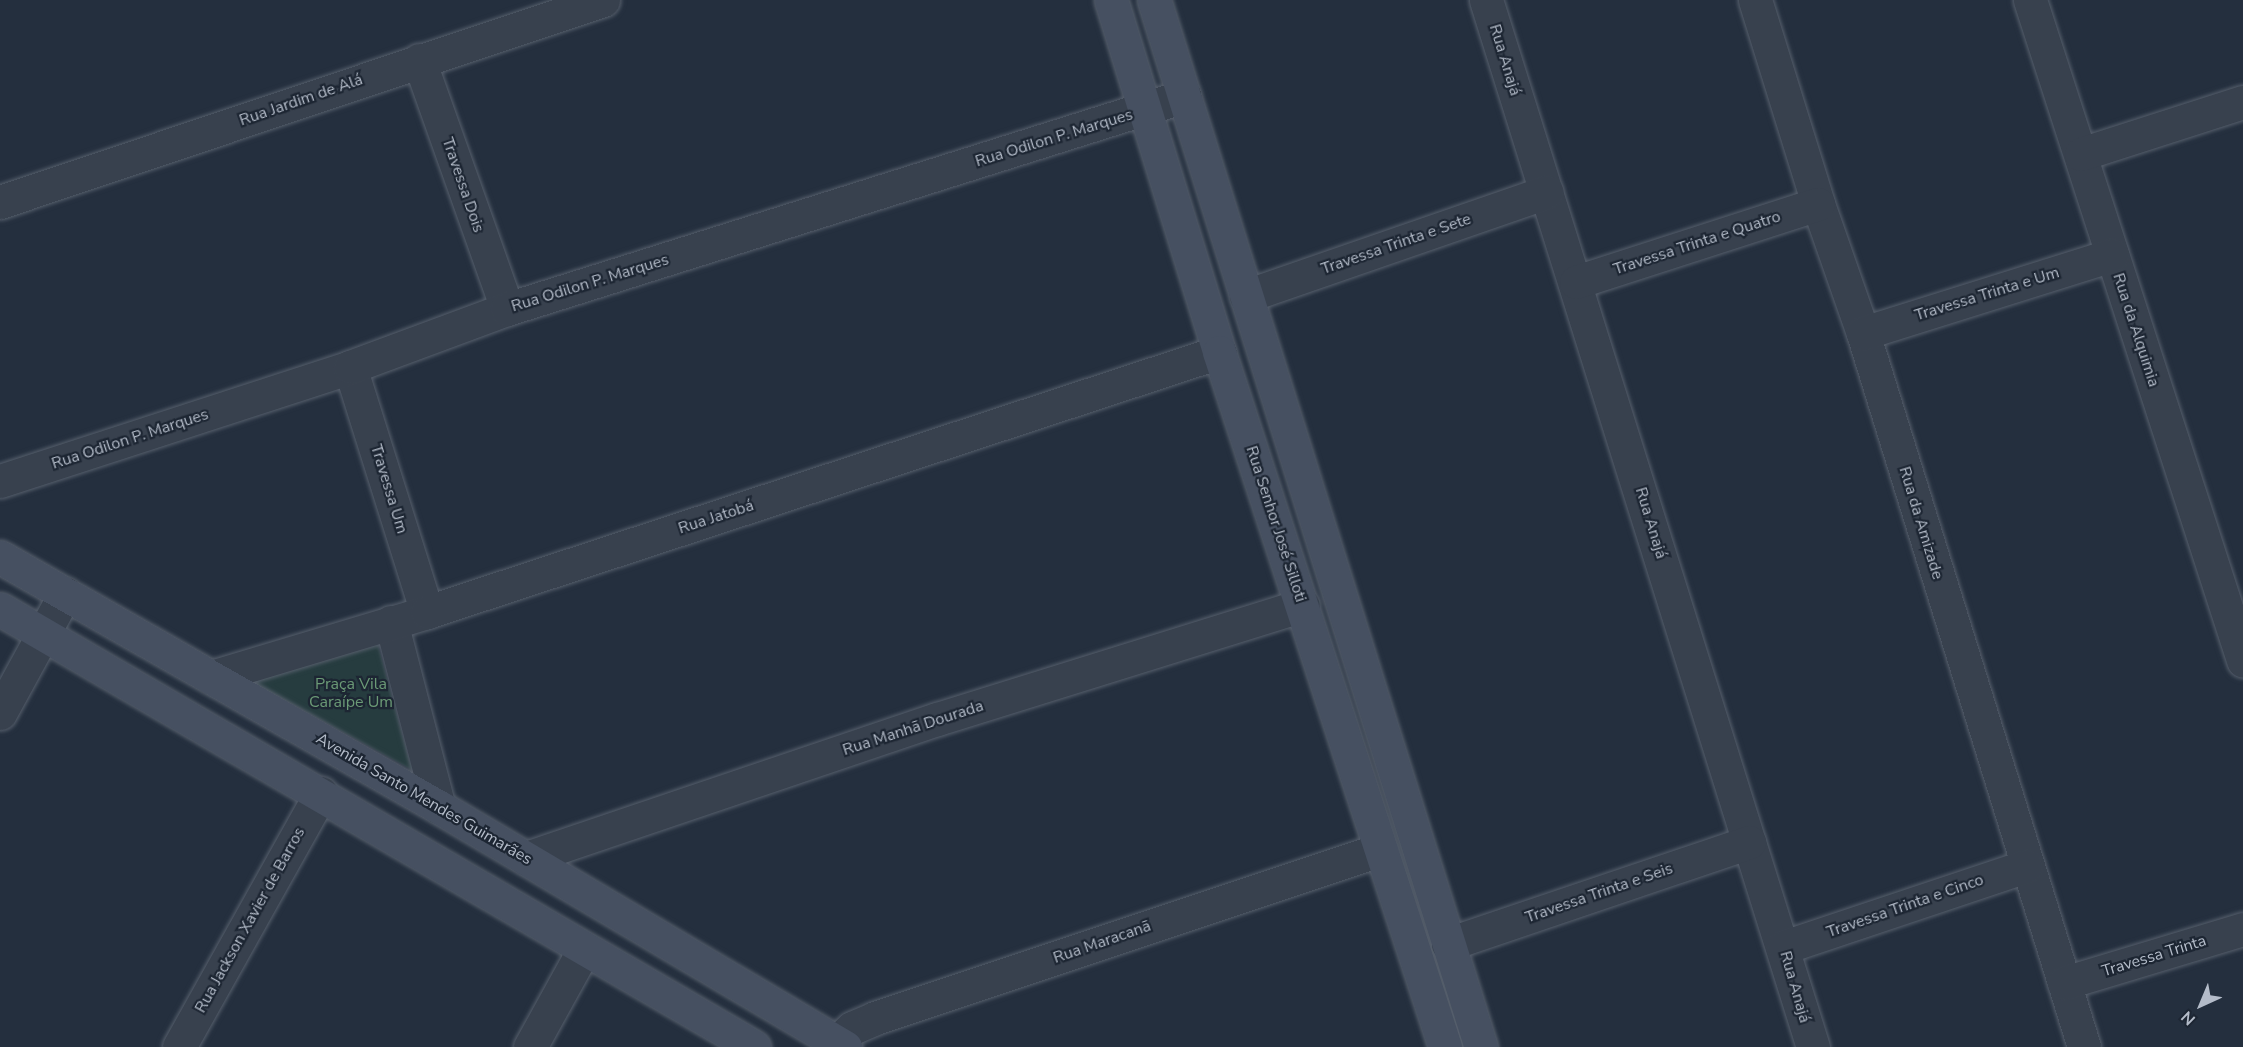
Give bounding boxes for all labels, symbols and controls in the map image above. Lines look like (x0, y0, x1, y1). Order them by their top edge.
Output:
street label: Rua Anajá (1485, 22, 1525, 98)
street label: Rua Jardim de Alá (237, 70, 365, 130)
street label: Rua Odilon P. Marques (973, 105, 1135, 171)
street label: Travessa Dois (438, 135, 488, 235)
street label: Travessa Trinta e Quatro (1611, 207, 1783, 279)
street label: Travessa Trinta e Sete (1319, 209, 1473, 279)
street label: Rua Odilon P. Marques (509, 250, 671, 316)
street label: Travessa Trinta e Um (1912, 263, 2062, 325)
street label: Rua da Alquimia (2109, 271, 2163, 389)
street label: Rua Odilon P. Marques (49, 405, 211, 473)
street label: Travessa Um (366, 442, 412, 536)
street label: Rua Senhor José Silloti (1242, 444, 1310, 604)
street label: Rua da Amizade (1895, 464, 1947, 582)
street label: Rua Anajá (1631, 485, 1671, 561)
street label: Rua Jatobá (676, 496, 756, 538)
park label: Praça Vila Caraípe Um (309, 674, 393, 712)
street label: Rua Manhã Dourada (840, 696, 986, 760)
street label: Avenida Santo Mendes Guimarães (313, 729, 535, 869)
street label: Rua Jackson Xavier de Barros (191, 824, 309, 1016)
street label: Travessa Trinta e Seis (1523, 859, 1675, 927)
street label: Travessa Trinta e Cinco (1824, 870, 1986, 942)
street label: Rua Maracanã (1051, 916, 1153, 968)
street label: Travessa Trinta (2100, 931, 2208, 981)
street label: Rua Anajá (1776, 949, 1814, 1025)
north arrow (2171, 975, 2231, 1035)
text: N (2177, 1006, 2200, 1030)

